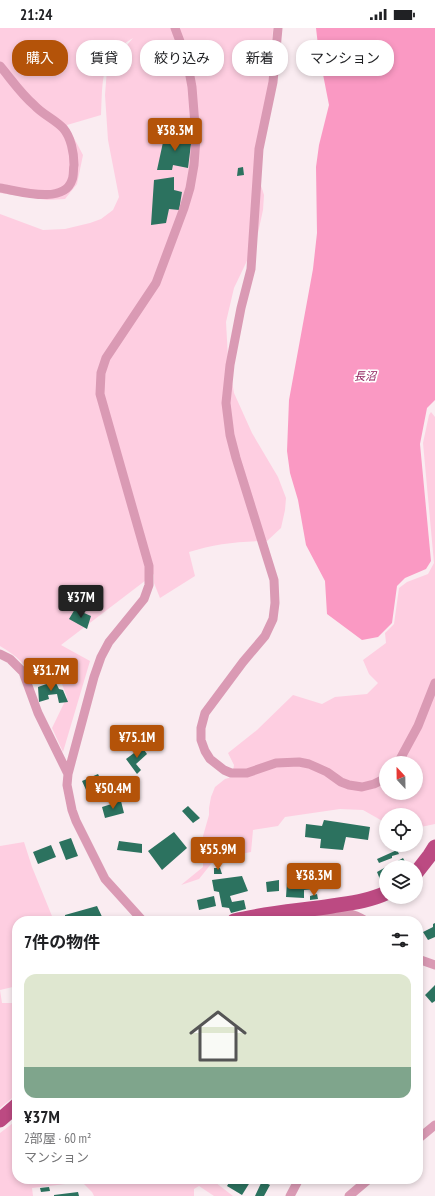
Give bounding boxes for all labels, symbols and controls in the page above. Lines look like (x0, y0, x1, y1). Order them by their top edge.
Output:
text: 21:24 (20, 5, 52, 24)
chip: 購入 (12, 40, 68, 76)
chip: 賃貸 (76, 40, 132, 76)
chip: 絞り込み (140, 40, 224, 76)
chip: 新着 (232, 40, 288, 76)
chip: マンション (296, 40, 394, 76)
pin: ¥38.3M (142, 118, 208, 152)
text: ¥38.3M (157, 122, 193, 139)
water label: 長沼 (354, 369, 378, 383)
pin: ¥37M (57, 585, 105, 619)
text: ¥37M (67, 589, 95, 606)
pin: ¥31.7M (18, 658, 84, 692)
text: ¥31.7M (33, 662, 69, 679)
pin: ¥75.1M (104, 725, 170, 759)
text: ¥75.1M (119, 729, 155, 746)
north arrow (379, 756, 423, 800)
map controls (379, 756, 423, 904)
pin: ¥50.4M (80, 776, 146, 810)
text: ¥50.4M (95, 780, 131, 797)
button: locate (379, 808, 423, 852)
pin: ¥55.9M (185, 837, 251, 871)
text: ¥55.9M (200, 841, 236, 858)
button: layers (379, 860, 423, 904)
pin: ¥38.3M (281, 863, 347, 897)
text: ¥38.3M (296, 867, 332, 884)
icon: filters (389, 929, 411, 951)
text: 7件の物件 (24, 931, 100, 953)
icon: home (182, 1000, 254, 1072)
text: ¥37M (24, 1106, 60, 1128)
text: 2部屋 · 60 m² (24, 1130, 91, 1147)
text: マンション (24, 1149, 89, 1166)

